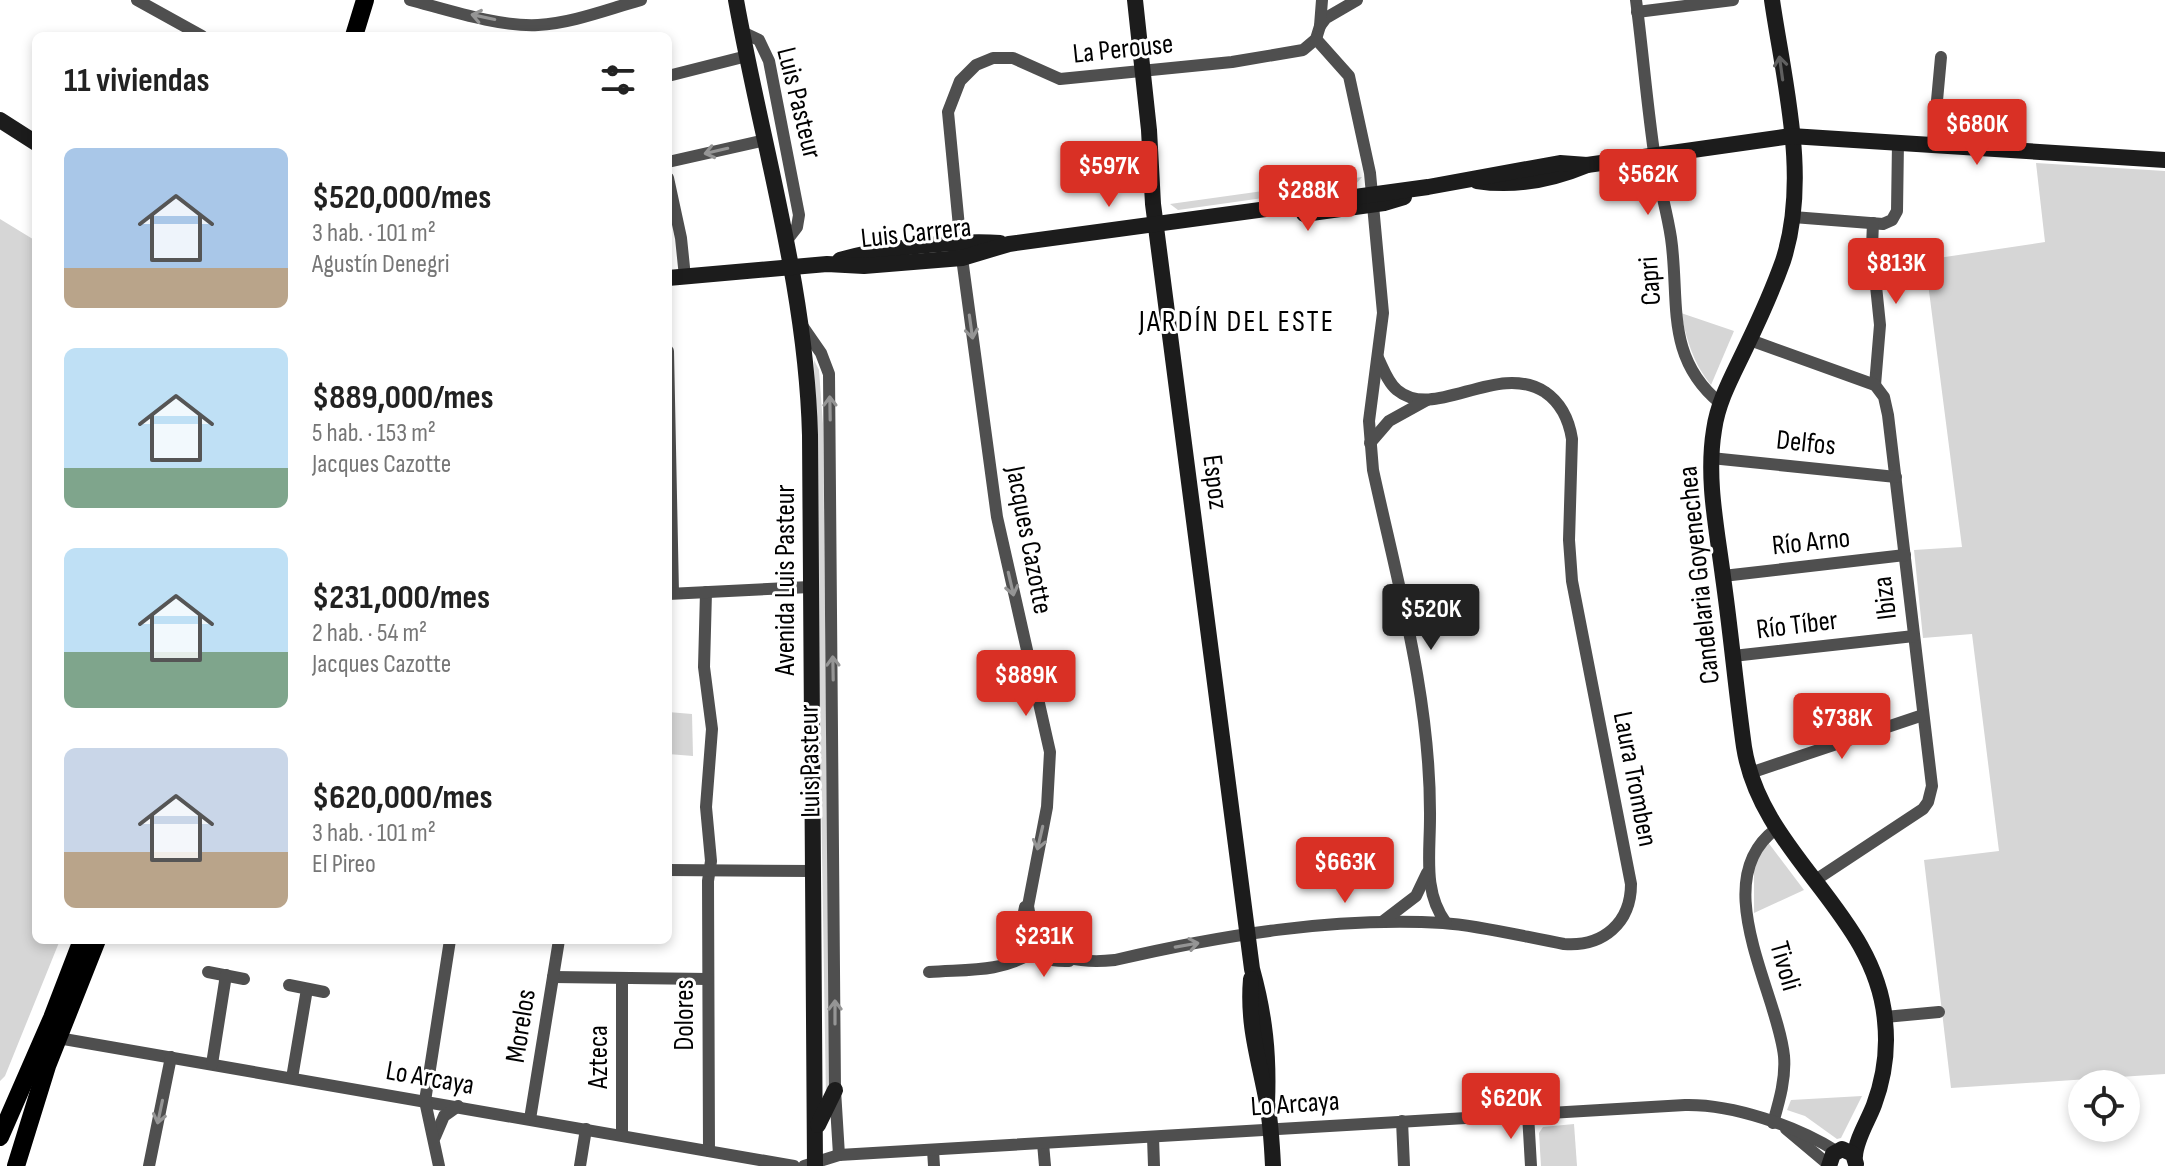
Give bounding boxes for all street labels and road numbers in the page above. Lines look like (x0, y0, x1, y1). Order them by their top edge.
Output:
street label: La Perouse (1071, 27, 1175, 71)
street label: Luis Pasteur (769, 44, 829, 162)
street label: Luis Carrera (859, 211, 973, 255)
street label: Capri (1632, 256, 1668, 306)
street label: Delfos (1775, 423, 1837, 463)
street label: Espoz (1195, 453, 1235, 511)
street label: Jacques Cazotte (998, 462, 1060, 617)
street label: Candelaria Goyenechea (1671, 464, 1727, 686)
street label: Avenida Luis Pasteur (769, 485, 802, 677)
street label: Río Arno (1770, 521, 1852, 563)
street label: Ibiza (1866, 574, 1904, 622)
street label: Río Tíber (1754, 604, 1840, 646)
street label: Luis Pasteur (793, 704, 827, 818)
street label: Laura Tromben (1606, 709, 1664, 849)
street label: Tivoli (1762, 938, 1808, 994)
street label: Dolores (668, 979, 701, 1051)
street label: Morelos (499, 987, 543, 1065)
street label: Azteca (582, 1025, 615, 1090)
street label: Lo Arcaya (383, 1054, 477, 1102)
street label: Lo Arcaya (1250, 1084, 1340, 1124)

